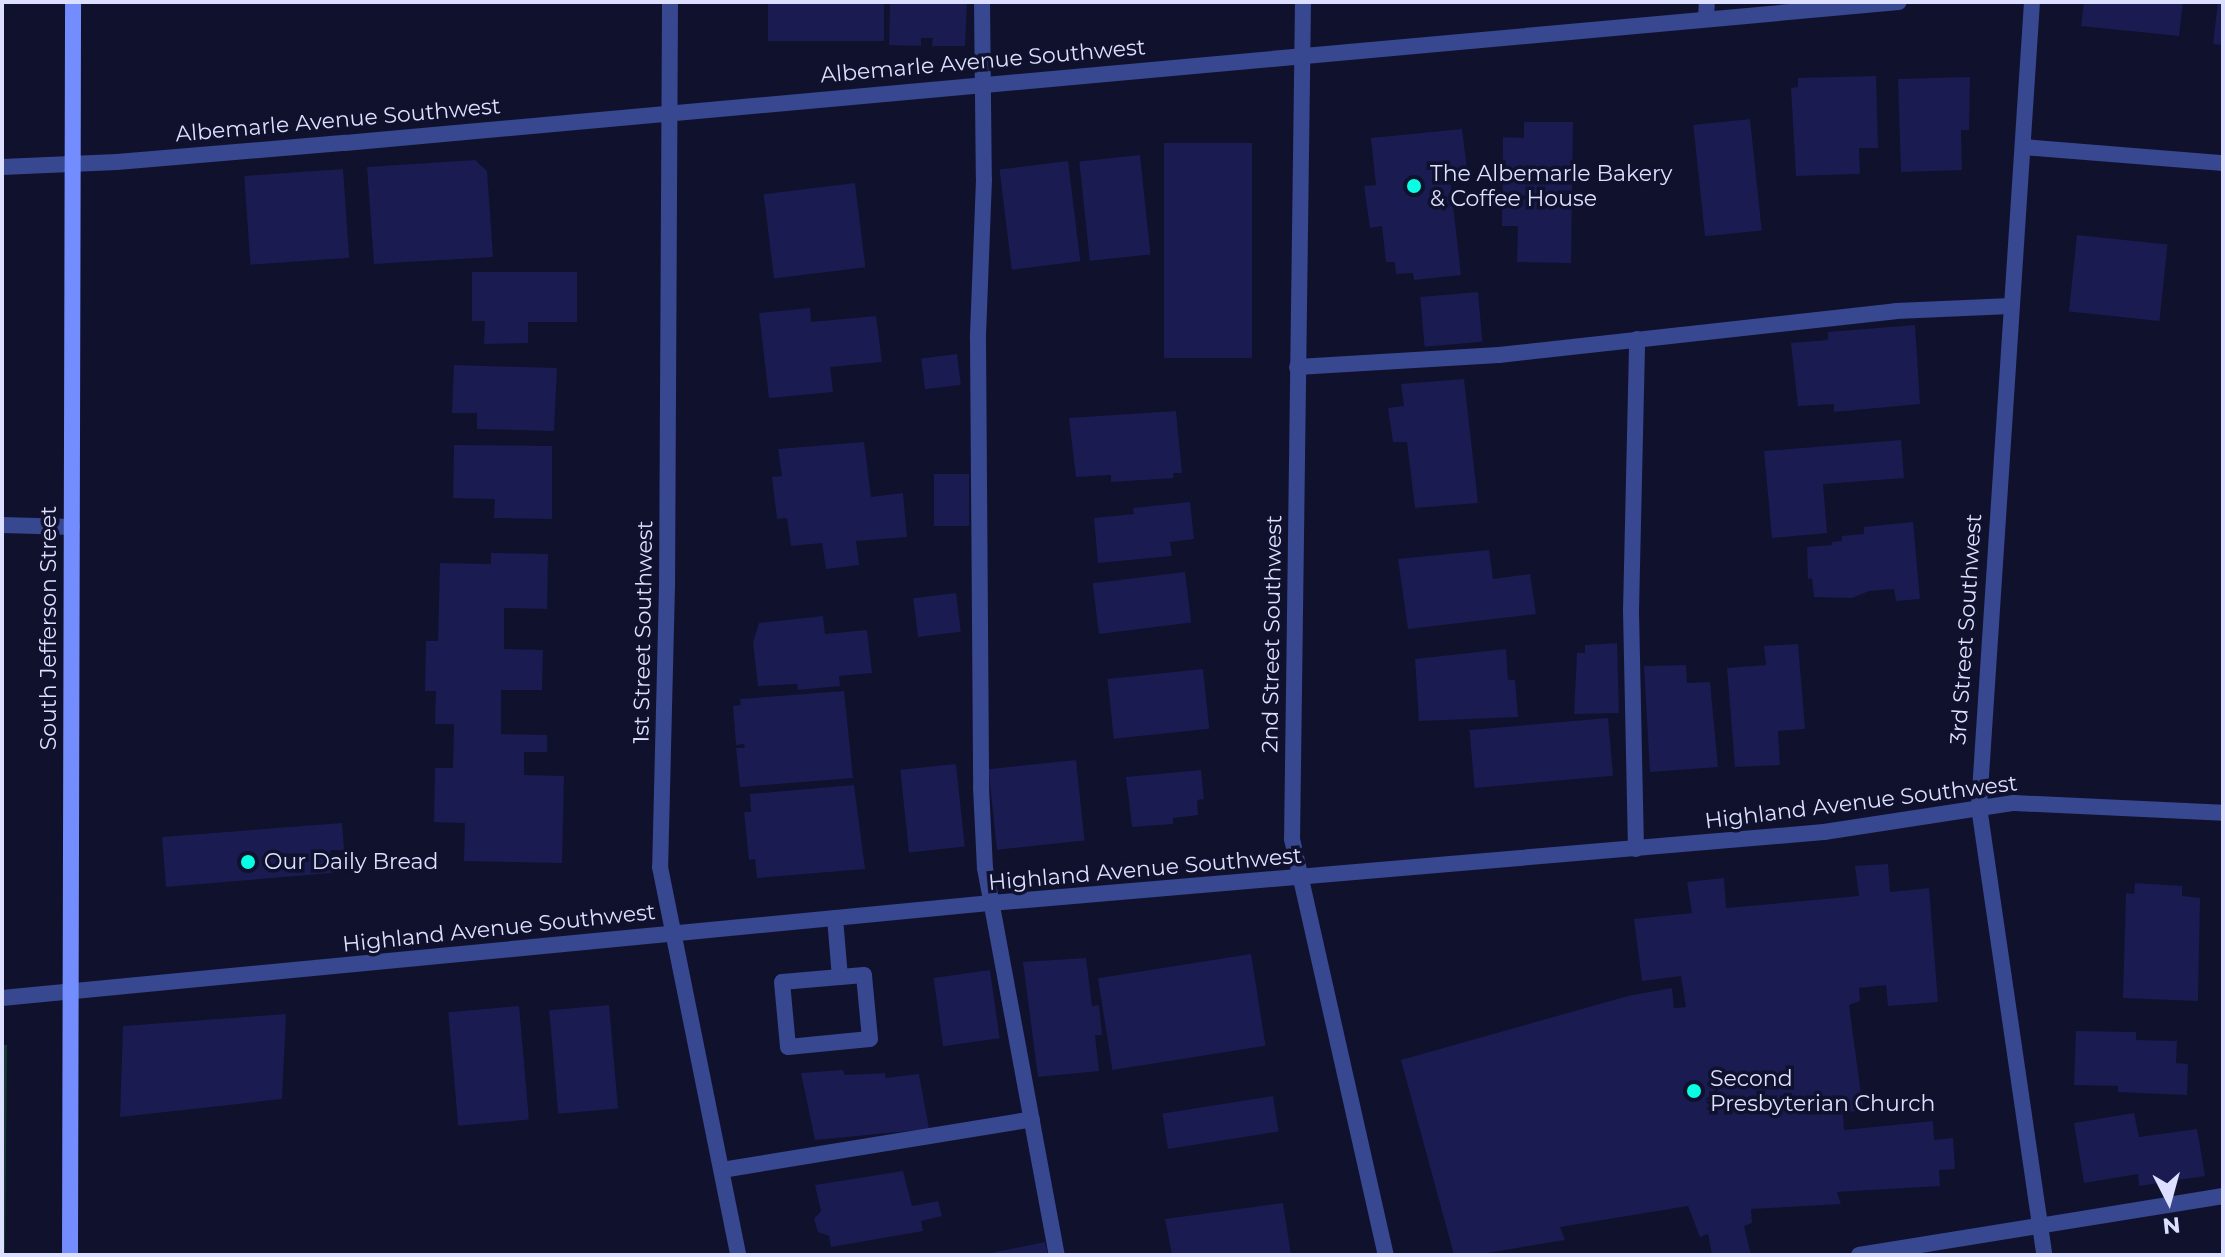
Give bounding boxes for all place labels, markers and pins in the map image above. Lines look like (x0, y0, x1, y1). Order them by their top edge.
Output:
place label: The Albemarle Bakery & Coffee House (1430, 160, 1673, 212)
marker: The Albemarle Bakery & Coffee House (1405, 177, 1423, 195)
place label: Our Daily Bread (264, 849, 438, 875)
marker: Our Daily Bread (239, 853, 257, 871)
place label: Second Presbyterian Church (1710, 1065, 1935, 1116)
marker: Second Presbyterian Church (1685, 1082, 1703, 1100)

